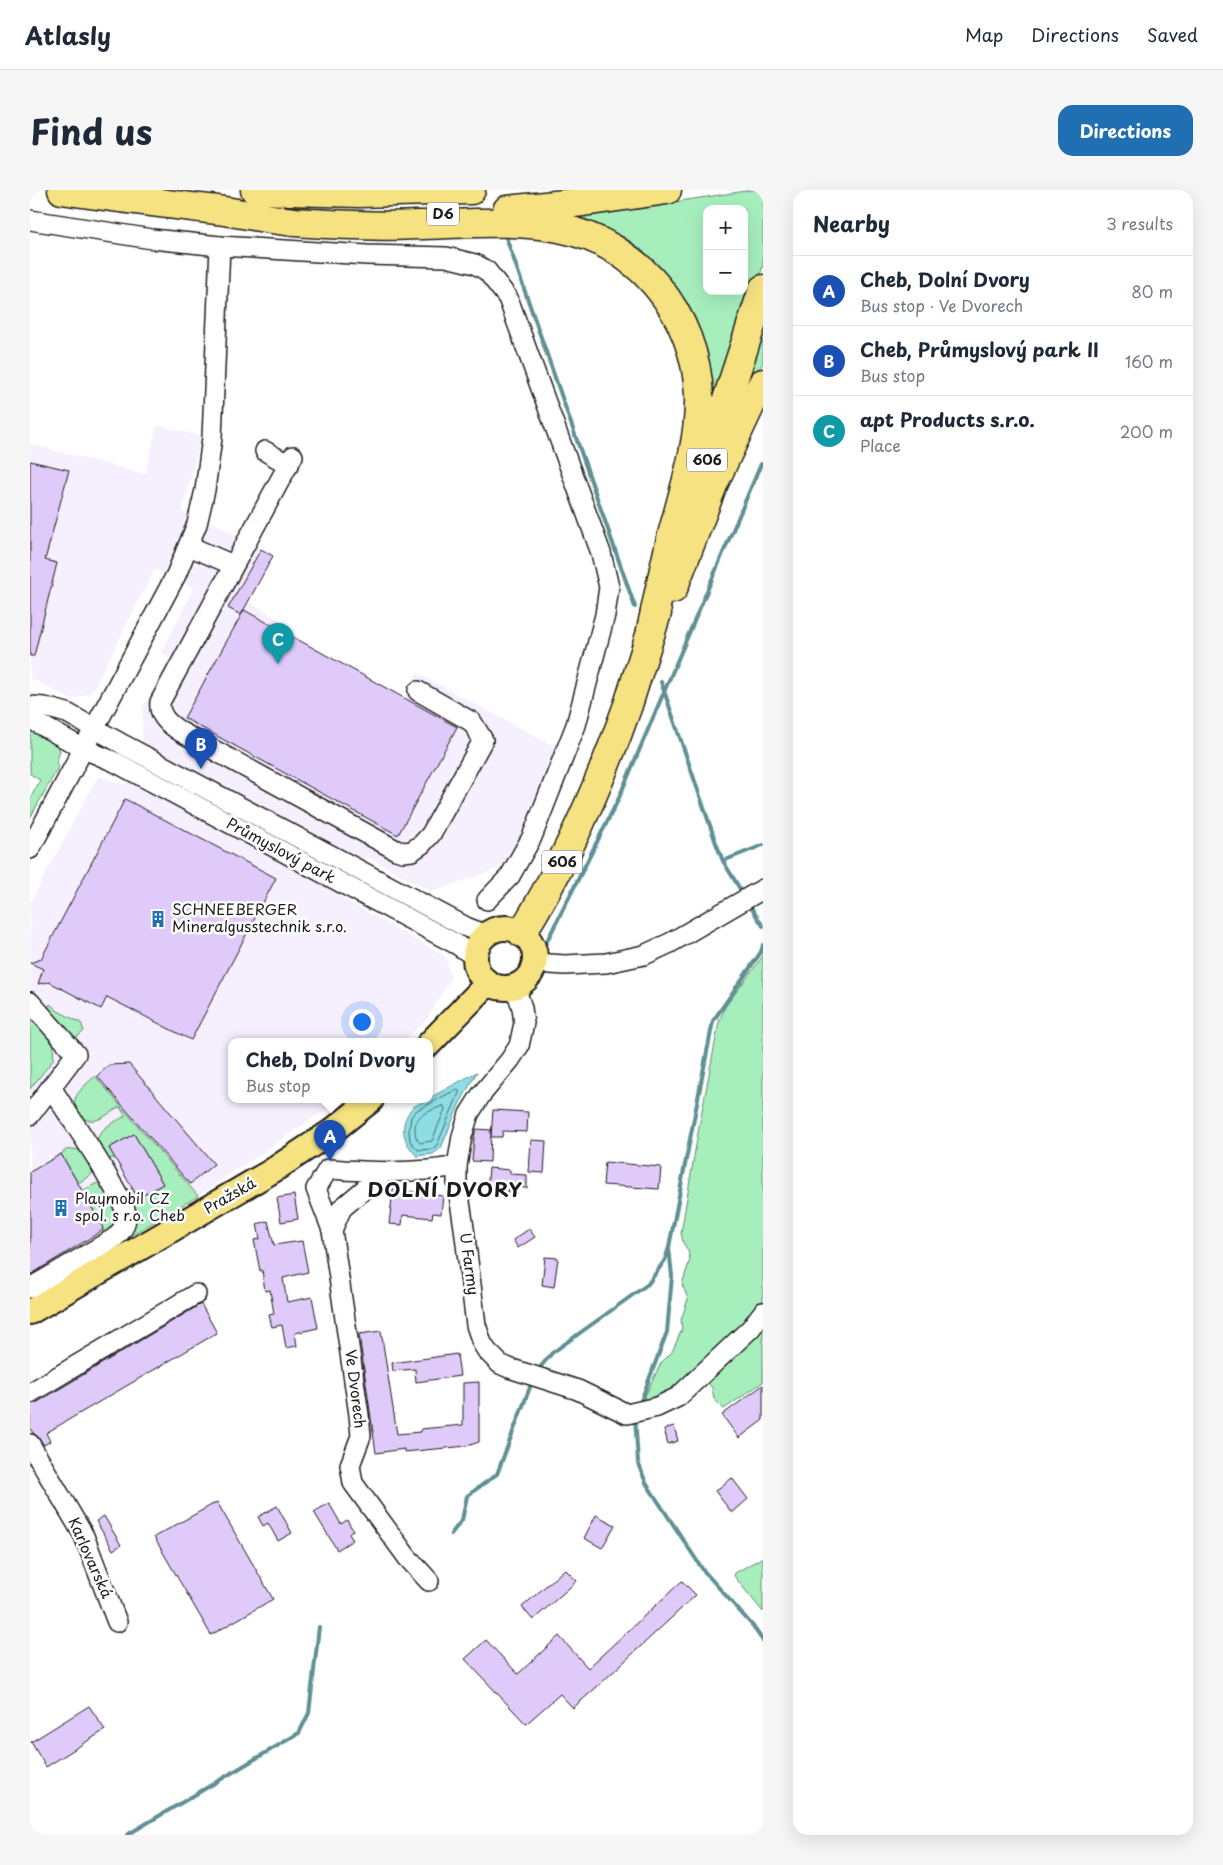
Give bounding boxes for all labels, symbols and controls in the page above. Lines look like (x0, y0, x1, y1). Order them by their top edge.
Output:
text: Atlasly (25, 17, 111, 53)
text: Map (965, 21, 1003, 48)
text: Directions (1031, 21, 1119, 48)
text: Saved (1147, 21, 1198, 48)
text: Find us (30, 104, 152, 157)
button: Directions (1058, 105, 1193, 156)
road number: D6 (427, 202, 459, 226)
map controls (703, 205, 748, 295)
button: + (703, 205, 748, 250)
text: Nearby (813, 207, 890, 239)
text: 3 results (1106, 211, 1173, 235)
button: − (703, 250, 748, 295)
text: Cheb, Dolní Dvory (860, 265, 1030, 293)
text: A (823, 279, 835, 303)
text: 80 m (1131, 279, 1173, 303)
text: Bus stop · Ve Dvorech (860, 293, 1023, 317)
text: Cheb, Průmyslový park II (860, 335, 1099, 363)
text: B (824, 349, 834, 373)
text: 160 m (1125, 349, 1173, 373)
text: Bus stop (860, 363, 925, 387)
text: apt Products s.r.o. (860, 405, 1035, 433)
text: C (823, 419, 835, 443)
text: 200 m (1120, 419, 1173, 443)
text: Place (860, 433, 901, 457)
road number: 606 (687, 448, 727, 472)
pin: C (262, 623, 294, 664)
pin: B (185, 728, 217, 769)
street label: Průmyslový park (223, 811, 340, 888)
road number: 606 (542, 850, 582, 874)
place label: SCHNEEBERGER Mineralgusstechnik s.r.o. (172, 897, 347, 937)
building icon: SCHNEEBERGER Mineralgusstechnik s.r.o. (148, 909, 168, 929)
your location (349, 1009, 375, 1035)
popup (228, 1038, 433, 1103)
text: Cheb, Dolní Dvory (246, 1045, 415, 1073)
text: Bus stop (246, 1073, 311, 1097)
pin: A (314, 1120, 346, 1161)
street label: Pražská (199, 1170, 260, 1219)
district label: DOLNÍ DVORY (367, 1174, 523, 1204)
place label: Playmobil CZ spol. s r.o. Cheb (75, 1186, 185, 1226)
building icon: Playmobil CZ spol. s r.o. Cheb (51, 1198, 71, 1218)
street label: U Farmy (455, 1231, 486, 1297)
street label: Ve Dvorech (340, 1348, 373, 1430)
street label: Karlovarská (63, 1513, 120, 1602)

